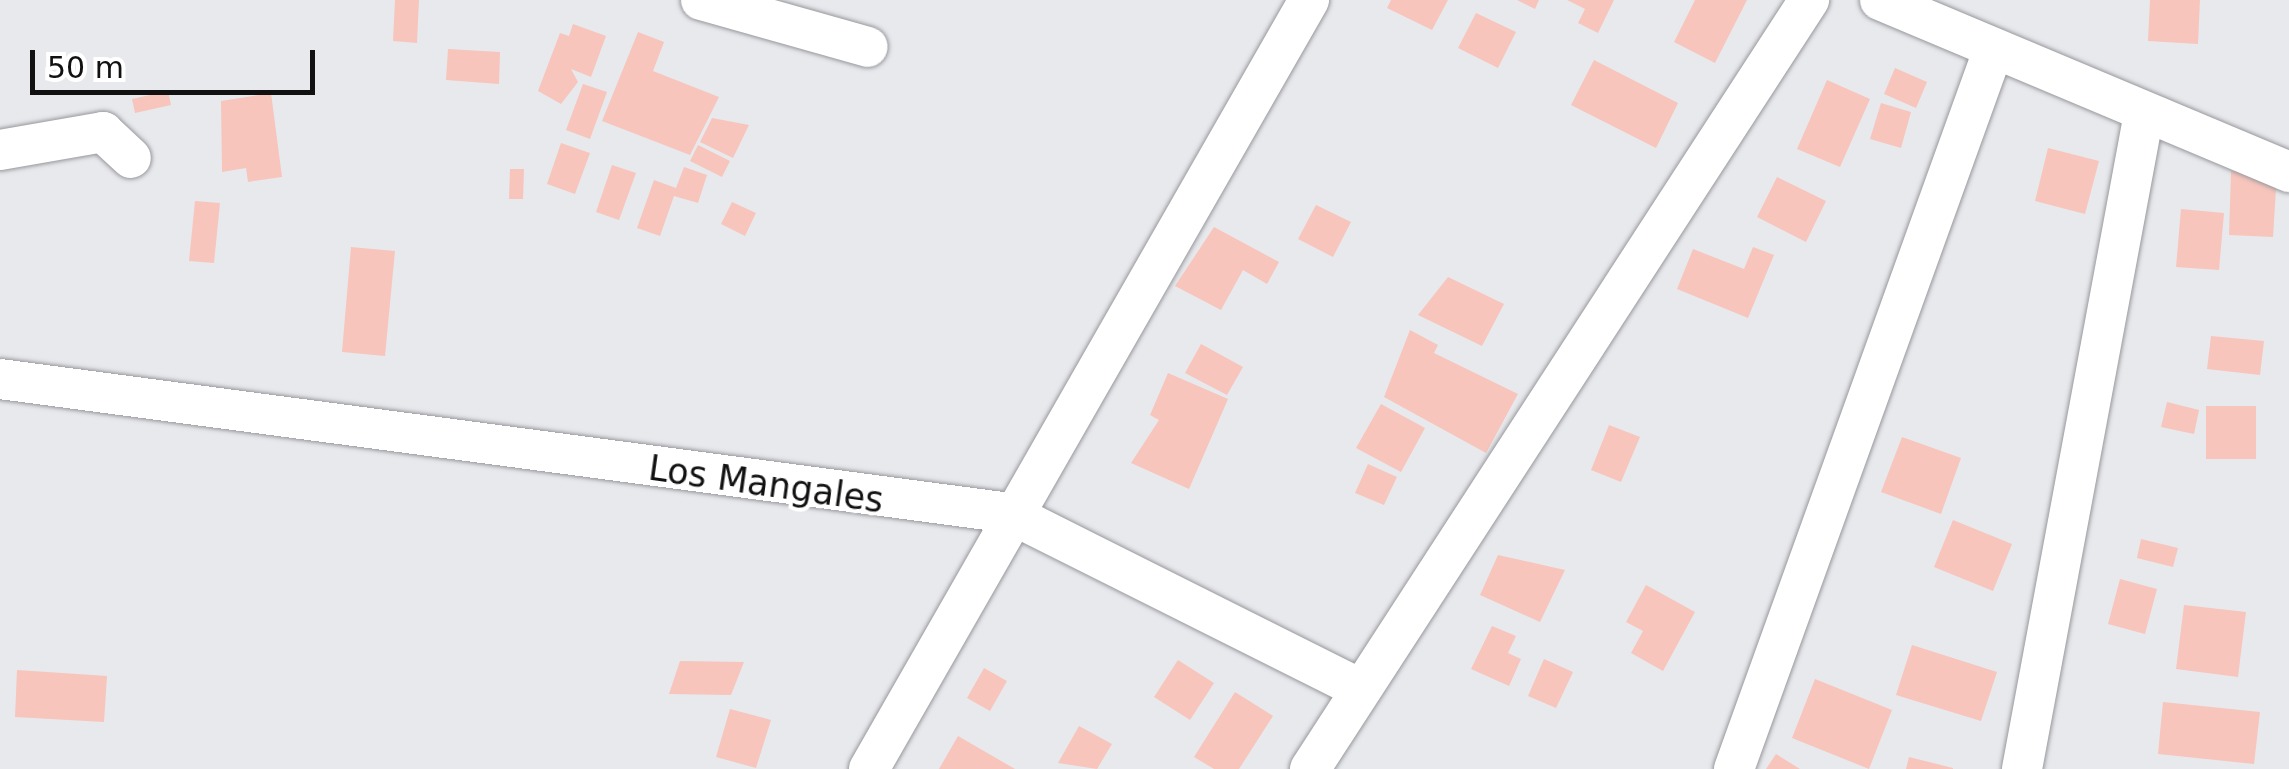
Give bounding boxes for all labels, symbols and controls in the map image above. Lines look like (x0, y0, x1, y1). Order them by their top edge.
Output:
scale bar (35, 30, 320, 92)
text: 50 m (47, 50, 124, 85)
street label: Los Mangales (646, 447, 886, 521)

